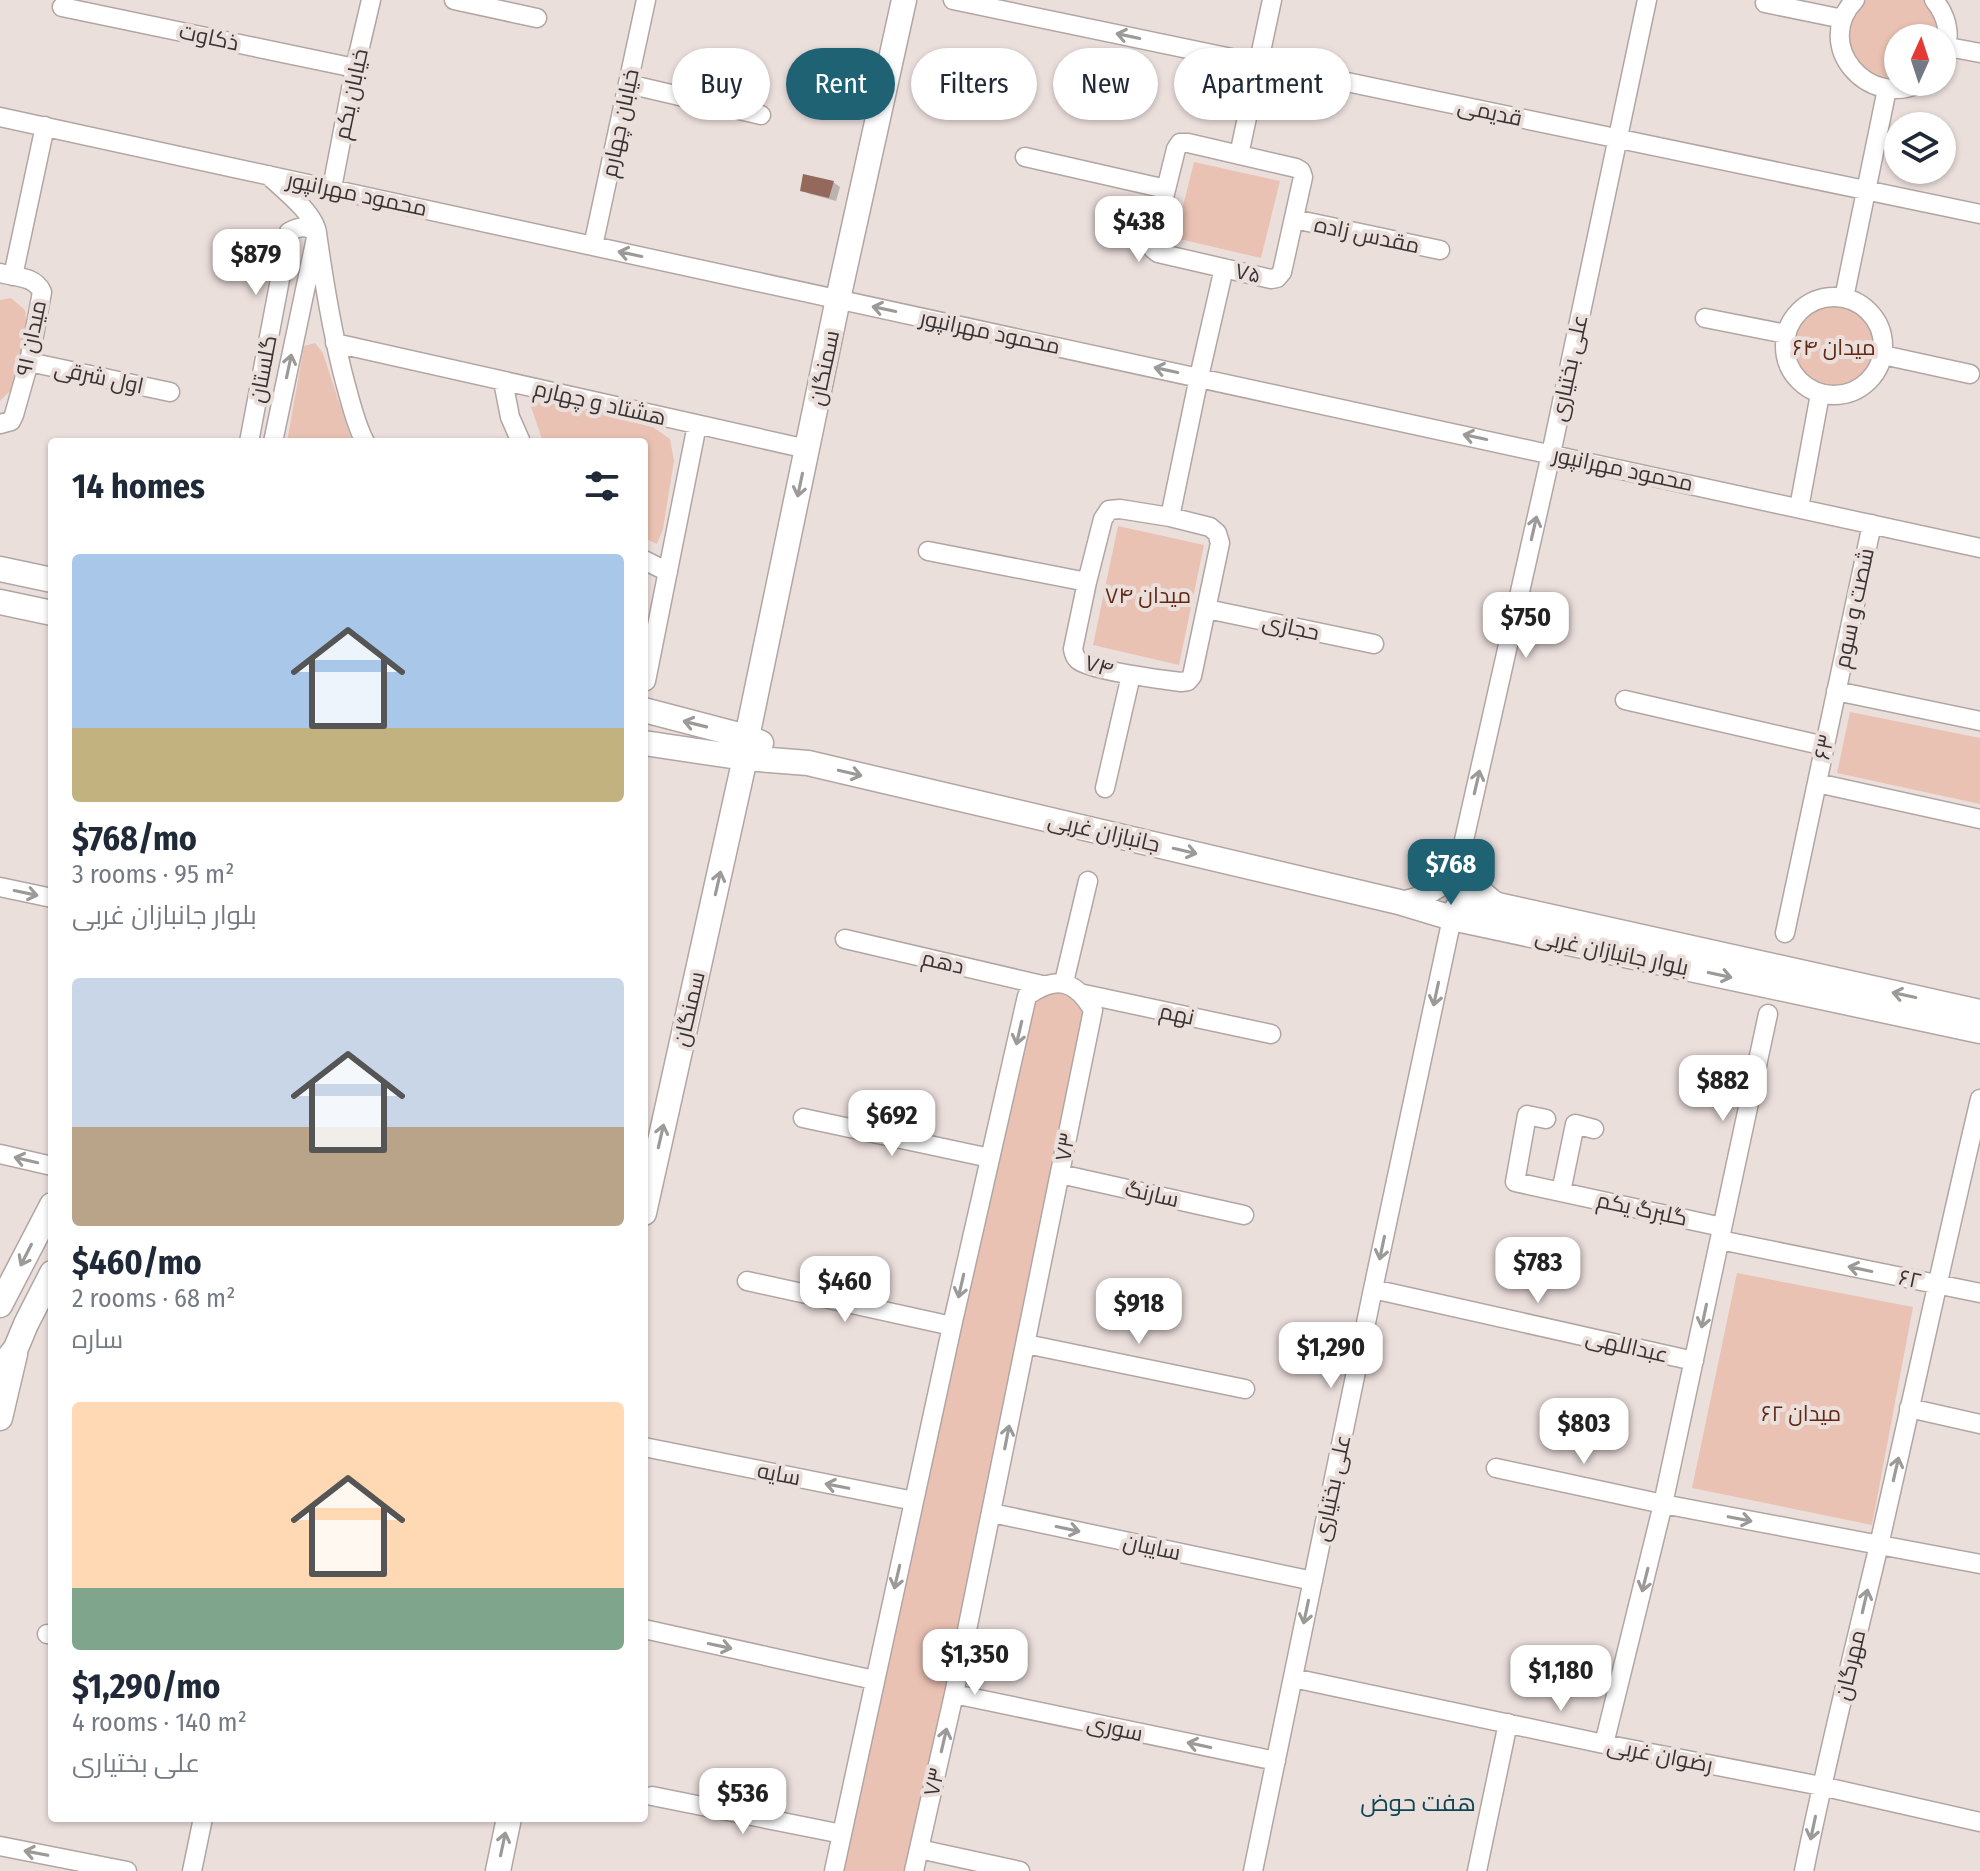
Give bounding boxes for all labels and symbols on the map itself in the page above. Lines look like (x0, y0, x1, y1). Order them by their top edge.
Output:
street label: ذکاوت (177, 18, 241, 56)
north arrow (1884, 24, 1956, 96)
one-way arrow (1116, 28, 1142, 43)
street label: خیابان یکم (328, 46, 376, 142)
street label: خیابان چهارم (595, 66, 647, 180)
street label: قدیمی (1455, 92, 1525, 132)
street label: محمود مهرانپور (282, 166, 430, 222)
pin: $438 (1092, 196, 1186, 264)
street label: مقدس زاده (1312, 211, 1422, 259)
pin: $879 (209, 229, 303, 297)
one-way arrow (618, 246, 644, 261)
street label: ۷۵ (1232, 257, 1264, 289)
street label: میدان ۹۱ (10, 298, 52, 378)
one-way arrow (872, 301, 898, 316)
street label: محمود مهرانپور (915, 304, 1063, 360)
street label: علی بختیاری (1545, 312, 1593, 424)
street label: سمنگان (803, 328, 845, 408)
street label: گلستان (243, 333, 283, 405)
park label: میدان ۶۴ (1792, 334, 1876, 361)
one-way arrow (282, 353, 297, 379)
street label: اول شرقی (52, 354, 146, 400)
one-way arrow (1153, 362, 1179, 377)
street label: هشتاد و چهارم (531, 375, 669, 433)
one-way arrow (1462, 429, 1488, 444)
street label: محمود مهرانپور (1548, 441, 1696, 497)
one-way arrow (791, 472, 806, 497)
one-way arrow (1527, 516, 1542, 542)
street label: شصت و سوم (1828, 546, 1882, 671)
park label: میدان ۷۴ (1105, 582, 1191, 609)
pin: $750 (1479, 592, 1573, 660)
street label: حجازی (1260, 608, 1322, 646)
street label: ۷۴ (1082, 649, 1116, 683)
one-way arrow (683, 715, 709, 730)
street label: ۶۳ (1808, 732, 1840, 762)
one-way arrow (837, 766, 862, 781)
one-way arrow (1470, 770, 1485, 795)
street label: جانبازان غربی (1045, 806, 1163, 858)
pin: $768 (1404, 839, 1498, 907)
one-way arrow (1172, 845, 1197, 860)
one-way arrow (711, 870, 726, 896)
one-way arrow (13, 886, 38, 901)
street label: بلوار جانبازان غربی (1533, 923, 1691, 981)
street label: دهم (919, 944, 967, 982)
one-way arrow (1707, 968, 1733, 983)
street label: سمنگان (667, 969, 711, 1049)
one-way arrow (1428, 980, 1443, 1006)
one-way arrow (1891, 987, 1917, 1002)
street label: نهم (1157, 997, 1197, 1033)
one-way arrow (1011, 1019, 1026, 1045)
pin: $882 (1676, 1055, 1770, 1123)
pin: $692 (845, 1090, 939, 1158)
one-way arrow (654, 1124, 669, 1150)
street label: ۷۳ (1049, 1130, 1081, 1164)
one-way arrow (14, 1151, 39, 1166)
street label: سارنگ (1122, 1175, 1182, 1213)
street label: گلبرگ یکم (1594, 1186, 1690, 1234)
one-way arrow (1374, 1235, 1389, 1260)
pin: $783 (1491, 1237, 1585, 1305)
one-way arrow (18, 1243, 33, 1266)
pin: $460 (798, 1256, 892, 1324)
one-way arrow (1847, 1261, 1873, 1276)
street label: ۶۲ (1896, 1263, 1924, 1295)
one-way arrow (953, 1273, 968, 1298)
pin: $918 (1092, 1278, 1186, 1346)
one-way arrow (1695, 1303, 1710, 1328)
pin: $1,290 (1266, 1322, 1396, 1390)
street label: عبداللهی (1583, 1323, 1671, 1369)
pin: $803 (1537, 1398, 1631, 1466)
park label: میدان ۶۲ (1761, 1400, 1841, 1427)
one-way arrow (1000, 1424, 1015, 1450)
street label: علی بختیاری (1308, 1432, 1356, 1544)
one-way arrow (1889, 1456, 1904, 1482)
street label: سایه (755, 1457, 803, 1491)
one-way arrow (825, 1477, 850, 1492)
one-way arrow (1727, 1512, 1752, 1527)
one-way arrow (1054, 1522, 1080, 1537)
street label: سایبان (1121, 1528, 1183, 1566)
one-way arrow (889, 1564, 904, 1590)
one-way arrow (1636, 1566, 1651, 1592)
one-way arrow (1858, 1588, 1873, 1614)
one-way arrow (1298, 1599, 1313, 1625)
street label: مهرگان (1829, 1627, 1871, 1703)
pin: $1,350 (910, 1629, 1040, 1697)
one-way arrow (707, 1639, 733, 1654)
pin: $1,180 (1496, 1645, 1626, 1713)
street label: سوری (1085, 1709, 1145, 1747)
one-way arrow (937, 1728, 952, 1754)
street label: رضوان غربی (1605, 1732, 1715, 1778)
one-way arrow (1187, 1737, 1212, 1752)
street label: ۷۳ (918, 1765, 950, 1799)
pin: $536 (696, 1768, 790, 1836)
district label: هفت حوض (1360, 1789, 1476, 1817)
one-way arrow (1804, 1815, 1819, 1841)
one-way arrow (496, 1832, 511, 1858)
one-way arrow (24, 1845, 49, 1860)

